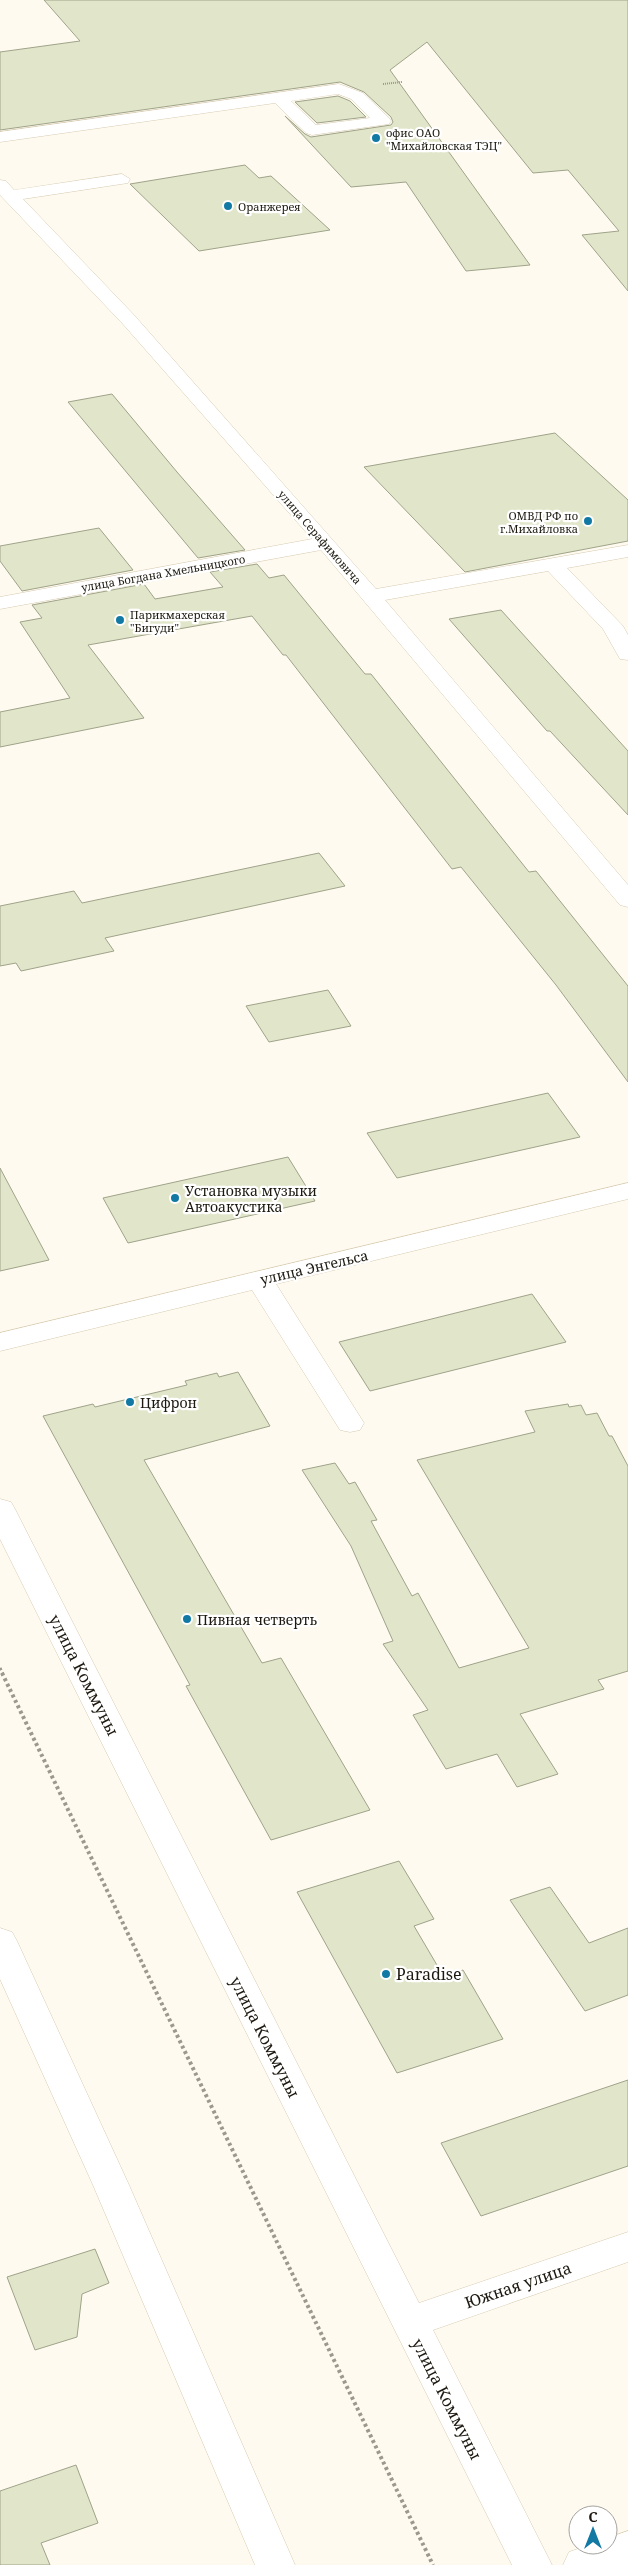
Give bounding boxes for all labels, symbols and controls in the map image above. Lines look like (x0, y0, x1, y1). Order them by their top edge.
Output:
place label: офис ОАО "Михайловская ТЭЦ" (386, 125, 502, 153)
marker: офис ОАО "Михайловская ТЭЦ" (370, 132, 382, 144)
place label: Оранжерея (238, 199, 301, 214)
marker: Оранжерея (222, 200, 234, 212)
street label: улица Серафимовича (275, 487, 365, 587)
place label: ОМВД РФ по г.Михайловка (500, 508, 578, 536)
marker: ОМВД РФ по г.Михайловка (582, 515, 594, 527)
street label: улица Богдана Хмельницкого (80, 551, 246, 595)
place label: Парикмахерская "Бигуди" (130, 607, 225, 635)
marker: Парикмахерская "Бигуди" (114, 614, 126, 626)
place label: Установка музыки Автоакустика (185, 1181, 317, 1216)
marker: Установка музыки Автоакустика (169, 1192, 181, 1204)
street label: улица Энгельса (258, 1245, 370, 1289)
place label: Цифрон (140, 1393, 197, 1412)
marker: Цифрон (124, 1396, 136, 1408)
place label: Пивная четверть (197, 1610, 318, 1629)
street label: улица Коммуны (44, 1611, 124, 1739)
marker: Пивная четверть (181, 1613, 193, 1625)
place label: Paradise (396, 1963, 462, 1985)
marker: Paradise (380, 1968, 392, 1980)
street label: улица Коммуны (225, 1973, 305, 2101)
street label: Южная улица (462, 2256, 574, 2314)
street label: улица Коммуны (407, 2335, 487, 2463)
north arrow (568, 2505, 618, 2555)
text: С (588, 2507, 598, 2526)

